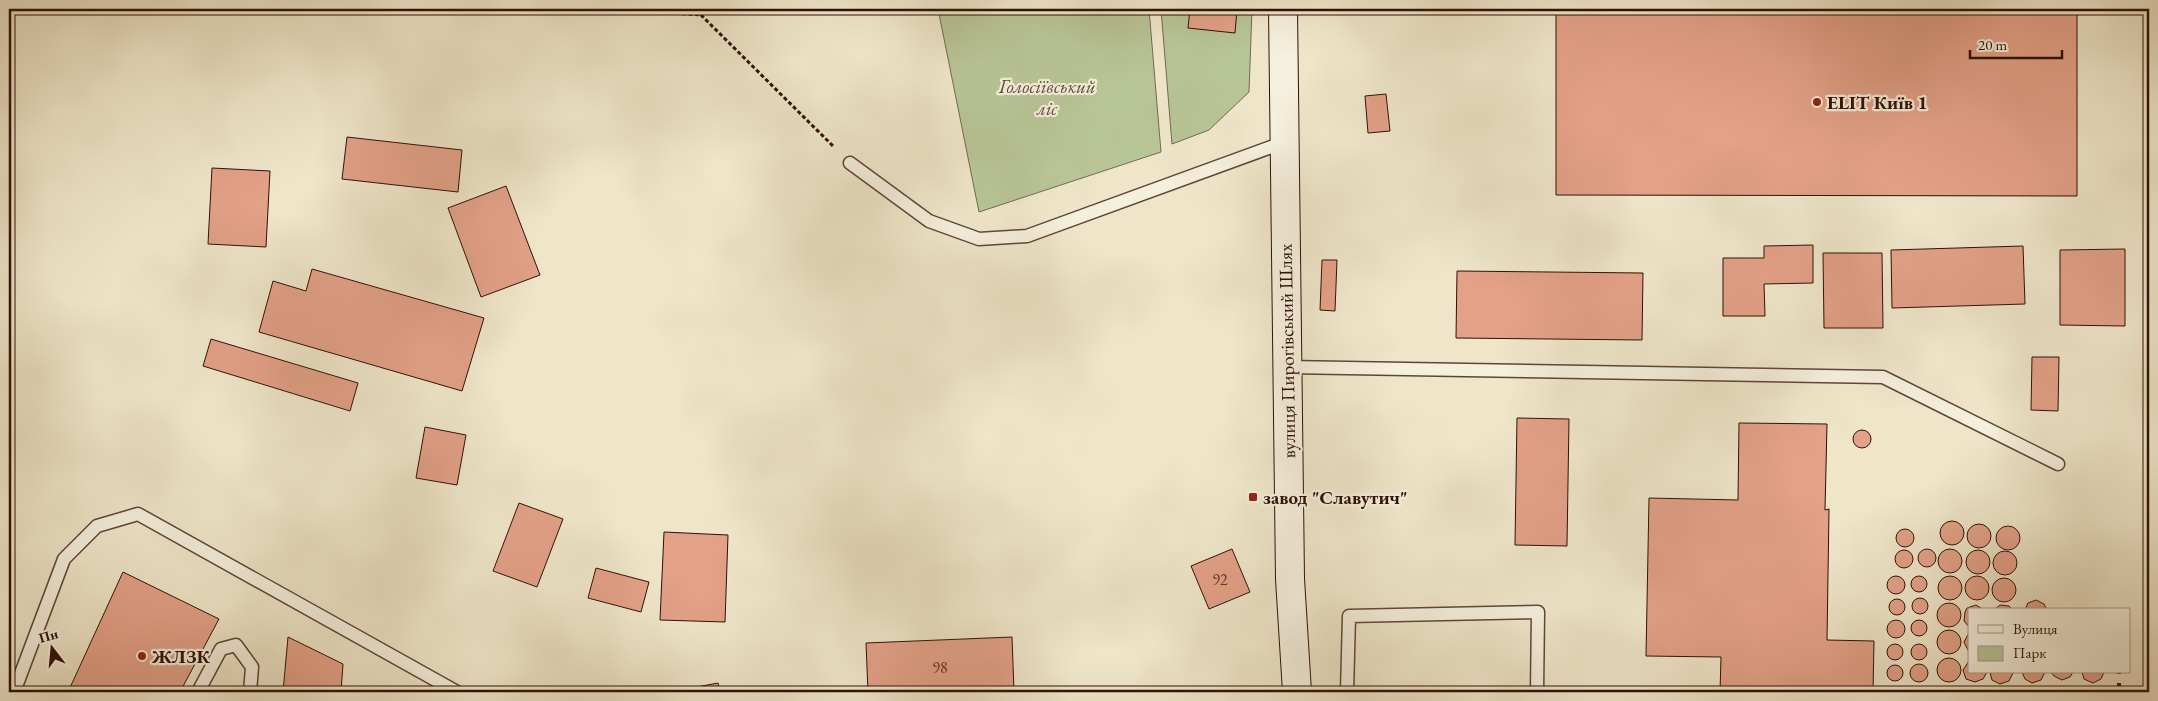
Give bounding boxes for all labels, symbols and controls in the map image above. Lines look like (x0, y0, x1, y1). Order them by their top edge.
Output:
scale bar (1970, 28, 2063, 60)
text: 20 m (1978, 35, 2007, 54)
park label: Голосіївський ліс (997, 74, 1096, 121)
place label: ELIT Київ 1 (1827, 90, 1928, 115)
marker: ELIT Київ 1 (1811, 96, 1823, 108)
street label: вулиця Пирогівський Шлях (1273, 243, 1301, 458)
place label: завод "Славутич" (1263, 485, 1408, 510)
marker: завод "Славутич" (1247, 491, 1259, 503)
house number: 92 (1212, 569, 1228, 590)
legend (1968, 608, 2130, 674)
text: Вулиця (2013, 619, 2058, 638)
north arrow (28, 624, 78, 674)
text: Пн (37, 624, 60, 647)
text: Парк (2013, 643, 2046, 662)
place label: ЖЛЗК (151, 644, 211, 669)
marker: ЖЛЗК (136, 650, 148, 662)
house number: 98 (932, 657, 948, 678)

